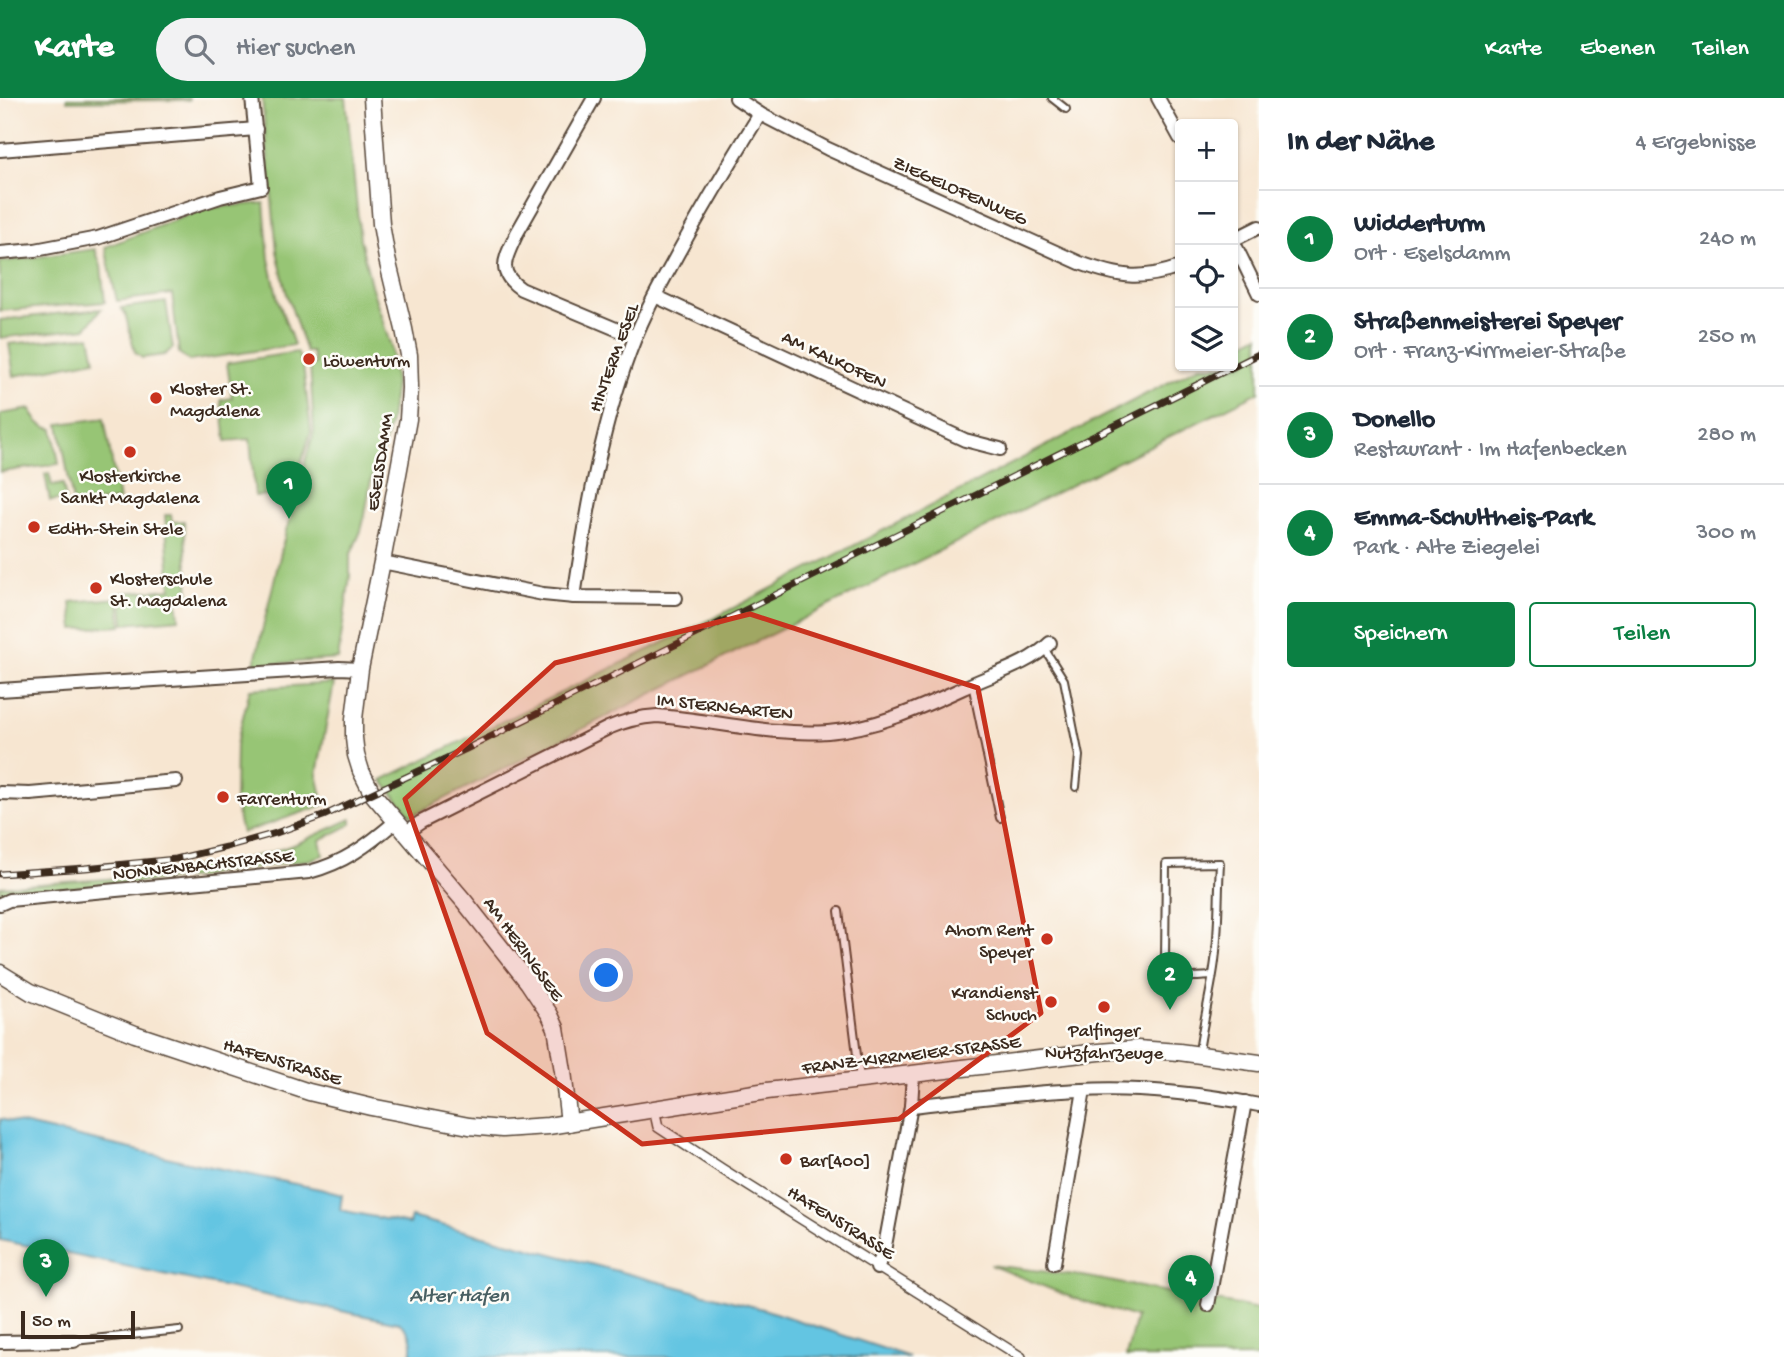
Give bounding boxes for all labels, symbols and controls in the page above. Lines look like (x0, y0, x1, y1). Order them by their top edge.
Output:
search box (156, 18, 646, 81)
text: Karte (35, 30, 114, 68)
icon: search (180, 30, 218, 68)
text: Hier suchen (236, 34, 355, 65)
text: Karte (1485, 35, 1542, 64)
text: Ebenen (1580, 35, 1655, 64)
text: Teilen (1693, 35, 1749, 64)
map controls (1175, 119, 1238, 371)
button: + (1175, 119, 1238, 182)
text: In der Nähe (1287, 126, 1434, 161)
text: 4 Ergebnisse (1635, 130, 1756, 157)
street label: ZIEGELOFENWEG (889, 152, 1031, 233)
button: − (1175, 182, 1238, 245)
text: Widderturm (1354, 210, 1485, 241)
text: 1 (1305, 226, 1315, 253)
text: 240 m (1699, 226, 1756, 253)
text: Ort · Eselsdamm (1354, 241, 1511, 268)
button: locate (1175, 245, 1238, 308)
street label: HINTERM ESEL (585, 300, 646, 416)
button: layers (1175, 308, 1238, 371)
text: Straßenmeisterei Speyer (1354, 308, 1621, 339)
text: 2 (1304, 324, 1316, 351)
text: 250 m (1698, 324, 1756, 351)
street label: AM KALKOFEN (777, 327, 890, 396)
text: Ort · Franz-Kirrmeier-Straße (1354, 339, 1626, 366)
marker: Löwenturm (301, 351, 317, 367)
place label: Löwenturm (323, 351, 411, 374)
place label: Kloster St. Magdalena (170, 379, 261, 424)
marker: Kloster St. Magdalena (148, 390, 164, 406)
text: Donello (1354, 406, 1435, 437)
street label: ESELSDAMM (362, 411, 401, 513)
text: 3 (1304, 422, 1316, 449)
text: 280 m (1697, 422, 1756, 449)
text: Restaurant · Im Hafenbecken (1354, 437, 1627, 464)
marker: Klosterkirche Sankt Magdalena (122, 444, 138, 460)
pin: 1 (266, 461, 312, 519)
place label: Klosterkirche Sankt Magdalena (61, 466, 201, 511)
text: Emma-Schultheis-Park (1354, 504, 1593, 535)
marker: Edith-Stein Stele (26, 519, 42, 535)
place label: Edith-Stein Stele (48, 519, 184, 542)
text: 4 (1305, 520, 1315, 547)
text: 300 m (1696, 520, 1756, 547)
text: Park · Alte Ziegelei (1354, 535, 1540, 562)
place label: Klosterschule St. Magdalena (110, 569, 228, 614)
marker: Klosterschule St. Magdalena (88, 580, 104, 596)
button: Speichern (1287, 602, 1515, 667)
button: Teilen (1529, 602, 1756, 667)
street label: IM STERNGARTEN (655, 690, 794, 727)
marker: Farrenturm (215, 789, 231, 805)
place label: Farrenturm (236, 789, 327, 812)
street label: NONNENBACHSTRASSE (112, 845, 296, 887)
street label: AM HERINGSEE (477, 894, 568, 1007)
place label: Ahorn Rent Speyer (945, 920, 1035, 965)
marker: Ahorn Rent Speyer (1039, 931, 1055, 947)
pin: 2 (1147, 952, 1193, 1010)
your location (589, 958, 623, 992)
place label: Krandienst Schuch (951, 983, 1039, 1028)
marker: Krandienst Schuch (1043, 994, 1059, 1010)
marker: Palfinger Nutzfahrzeuge (1096, 999, 1112, 1015)
place label: Palfinger Nutzfahrzeuge (1045, 1021, 1163, 1066)
street label: FRANZ-KIRRMEIER-STRASSE (800, 1031, 1023, 1081)
street label: HAFENSTRASSE (220, 1034, 345, 1093)
marker: Bar[400] (778, 1151, 794, 1167)
place label: Bar[400] (799, 1151, 870, 1174)
street label: HAFENSTRASSE (782, 1182, 899, 1267)
pin: 3 (23, 1239, 69, 1297)
pin: 4 (1168, 1255, 1214, 1313)
water label: Alter Hafen (409, 1285, 510, 1310)
scale bar (21, 1308, 135, 1340)
text: 50 m (32, 1311, 71, 1334)

